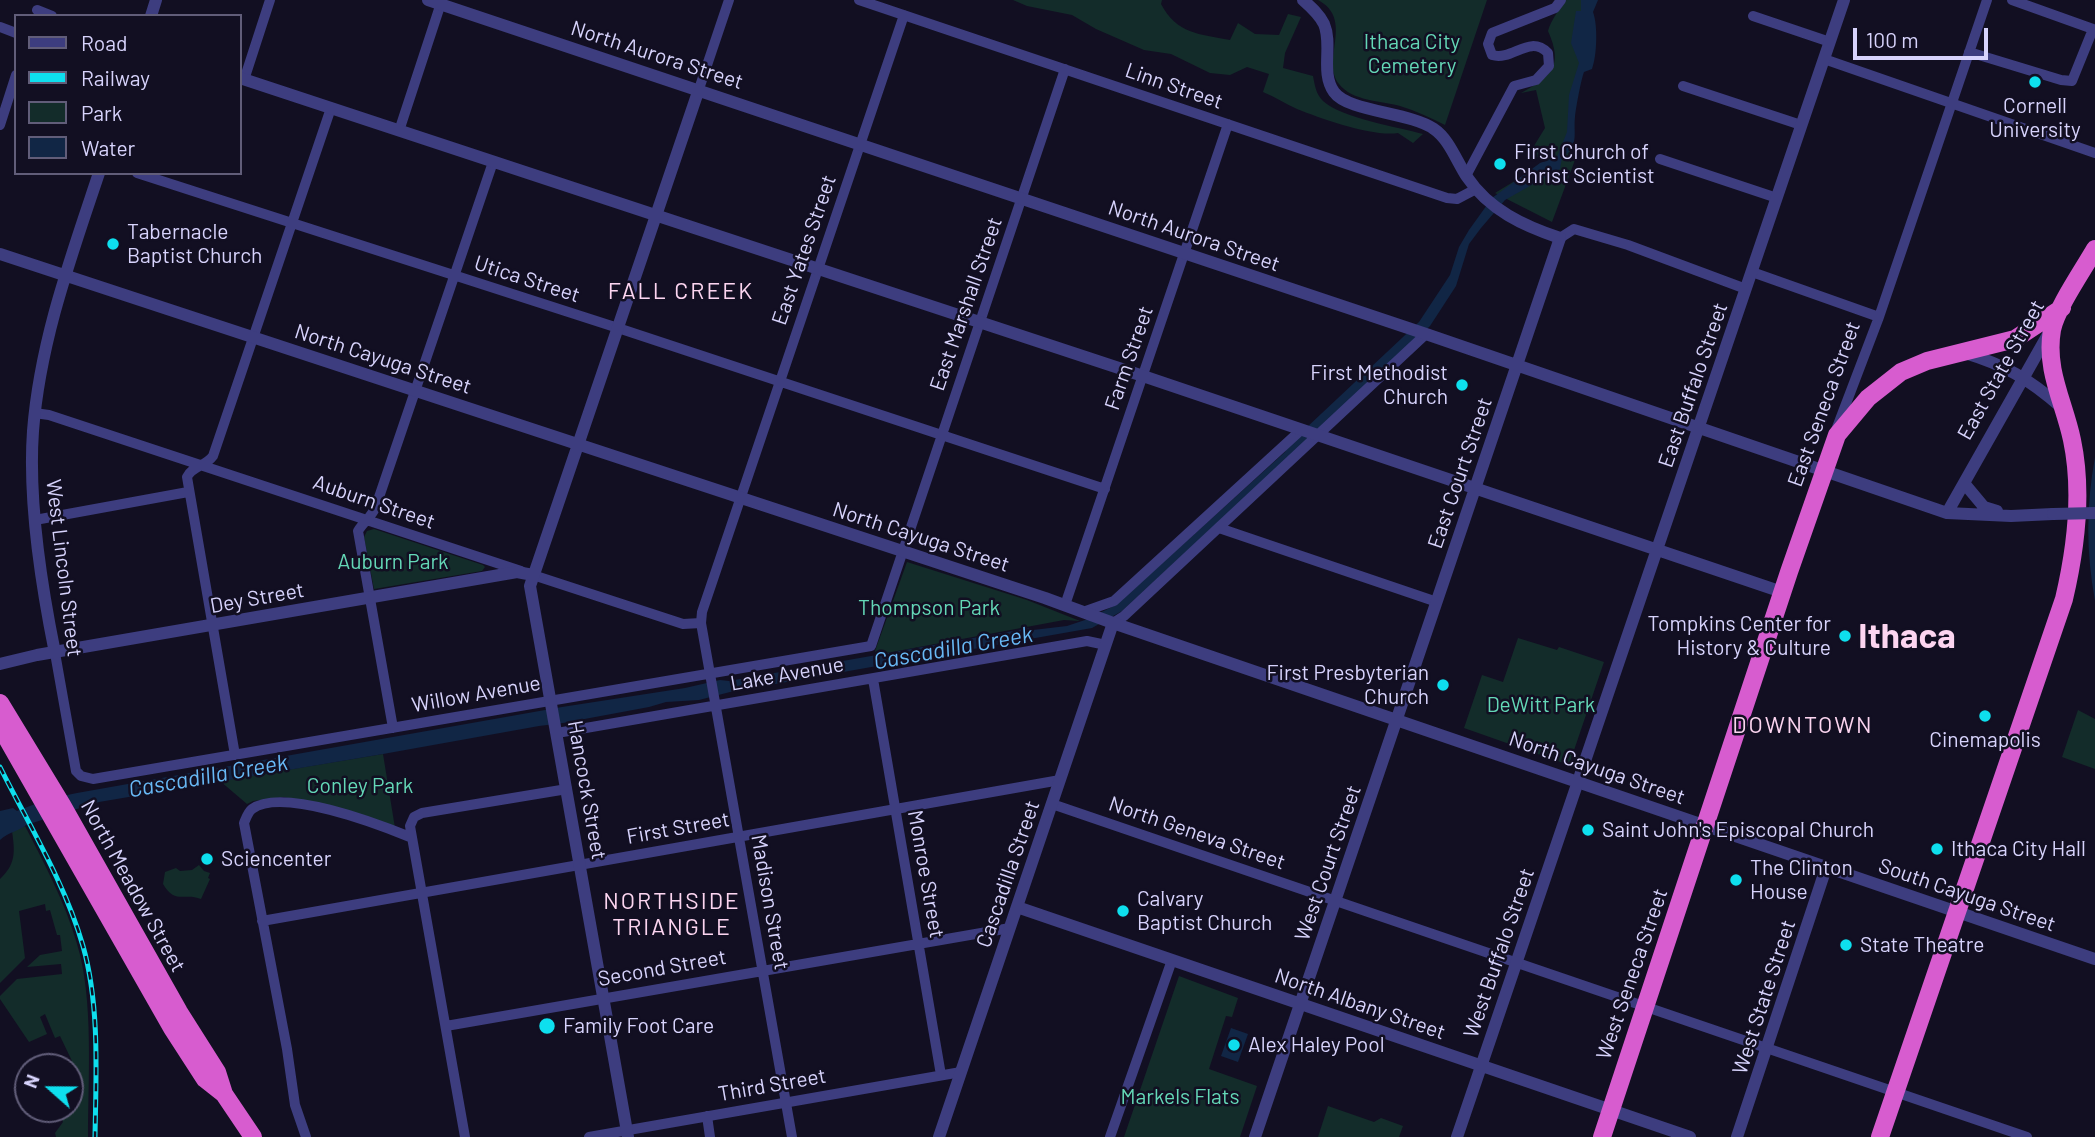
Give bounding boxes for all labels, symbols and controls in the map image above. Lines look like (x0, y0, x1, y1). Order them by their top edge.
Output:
legend (14, 14, 242, 175)
scale bar (1857, 14, 1992, 58)
street label: North Aurora Street (568, 15, 746, 95)
text: 100 m (1866, 27, 1919, 52)
park label: Ithaca City Cemetery (1364, 29, 1460, 79)
text: Road (81, 30, 127, 55)
street label: Linn Street (1122, 58, 1226, 114)
text: Railway (81, 65, 150, 90)
marker: Cornell University (2027, 74, 2043, 90)
place label: Cornell University (1989, 93, 2081, 143)
text: Park (81, 100, 122, 125)
text: Water (81, 135, 135, 160)
place label: First Church of Christ Scientist (1514, 139, 1655, 189)
marker: First Church of Christ Scientist (1492, 156, 1508, 172)
street label: East Yates Street (767, 172, 841, 328)
street label: North Aurora Street (1105, 195, 1283, 277)
street label: East Marshall Street (924, 214, 1008, 394)
place label: Tabernacle Baptist Church (127, 219, 262, 269)
marker: Tabernacle Baptist Church (105, 236, 121, 252)
street label: Utica Street (471, 250, 583, 308)
district label: FALL CREEK (609, 277, 753, 305)
street label: East State Street (1952, 296, 2050, 444)
street label: East Buffalo Street (1653, 299, 1733, 471)
street label: Farm Street (1099, 303, 1159, 413)
street label: East Seneca Street (1782, 318, 1866, 490)
street label: North Cayuga Street (291, 319, 475, 399)
place label: First Methodist Church (1310, 360, 1448, 410)
marker: First Methodist Church (1454, 377, 1470, 393)
street label: East Court Street (1422, 394, 1498, 552)
street label: Auburn Street (310, 469, 438, 535)
street label: West Lincoln Street (41, 478, 87, 658)
street label: North Cayuga Street (829, 497, 1013, 577)
park label: Auburn Park (337, 549, 449, 575)
street label: Dey Street (208, 577, 306, 619)
park label: Thompson Park (858, 595, 1000, 621)
place label: Tompkins Center for History & Culture (1647, 611, 1831, 661)
district label: Ithaca (1858, 615, 1956, 657)
water label: Cascadilla Creek (871, 620, 1035, 676)
marker: Tompkins Center for History & Culture (1837, 628, 1853, 644)
street label: Lake Avenue (728, 652, 846, 696)
place label: First Presbyterian Church (1267, 660, 1429, 710)
street label: Willow Avenue (410, 670, 542, 718)
marker: First Presbyterian Church (1435, 677, 1451, 693)
park label: DeWitt Park (1487, 692, 1595, 718)
marker: Cinemapolis (1977, 708, 1993, 724)
district label: DOWNTOWN (1733, 711, 1873, 739)
street label: Hancock Street (562, 718, 612, 862)
street label: North Cayuga Street (1506, 726, 1688, 810)
place label: Cinemapolis (1929, 727, 2041, 753)
water label: Cascadilla Creek (126, 748, 290, 804)
park label: Conley Park (307, 773, 413, 799)
street label: West Court Street (1290, 782, 1366, 944)
street label: North Geneva Street (1105, 791, 1289, 875)
street label: North Meadow Street (75, 796, 191, 976)
street label: Cascadilla Street (971, 797, 1045, 951)
street label: First Street (625, 807, 731, 849)
street label: Monroe Street (902, 808, 950, 940)
place label: Saint John's Episcopal Church (1602, 817, 1874, 843)
marker: Saint John's Episcopal Church (1580, 822, 1596, 838)
street label: Madison Street (746, 832, 794, 972)
place label: Ithaca City Hall (1951, 836, 2086, 862)
marker: Ithaca City Hall (1929, 841, 1945, 857)
place label: Sciencenter (221, 846, 331, 872)
marker: Sciencenter (199, 851, 215, 867)
street label: South Cayuga Street (1875, 853, 2059, 937)
place label: The Clinton House (1750, 855, 1853, 905)
street label: West Buffalo Street (1458, 865, 1540, 1041)
marker: The Clinton House (1728, 872, 1744, 888)
street label: West Seneca Street (1591, 885, 1673, 1063)
place label: Calvary Baptist Church (1137, 886, 1272, 936)
district label: NORTHSIDE TRIANGLE (604, 887, 740, 941)
marker: Calvary Baptist Church (1115, 903, 1131, 919)
street label: West State Street (1727, 917, 1801, 1077)
place label: State Theatre (1860, 932, 1985, 958)
marker: State Theatre (1838, 937, 1854, 953)
street label: Second Street (596, 944, 728, 992)
street label: North Albany Street (1271, 963, 1449, 1045)
place label: Family Foot Care (563, 1013, 714, 1039)
marker: Family Foot Care (537, 1016, 557, 1036)
place label: Alex Haley Pool (1248, 1032, 1385, 1058)
marker: Alex Haley Pool (1226, 1037, 1242, 1053)
north arrow (14, 1053, 84, 1123)
street label: Third Street (716, 1063, 828, 1107)
text: N (18, 1071, 44, 1091)
park label: Markels Flats (1121, 1084, 1239, 1110)

